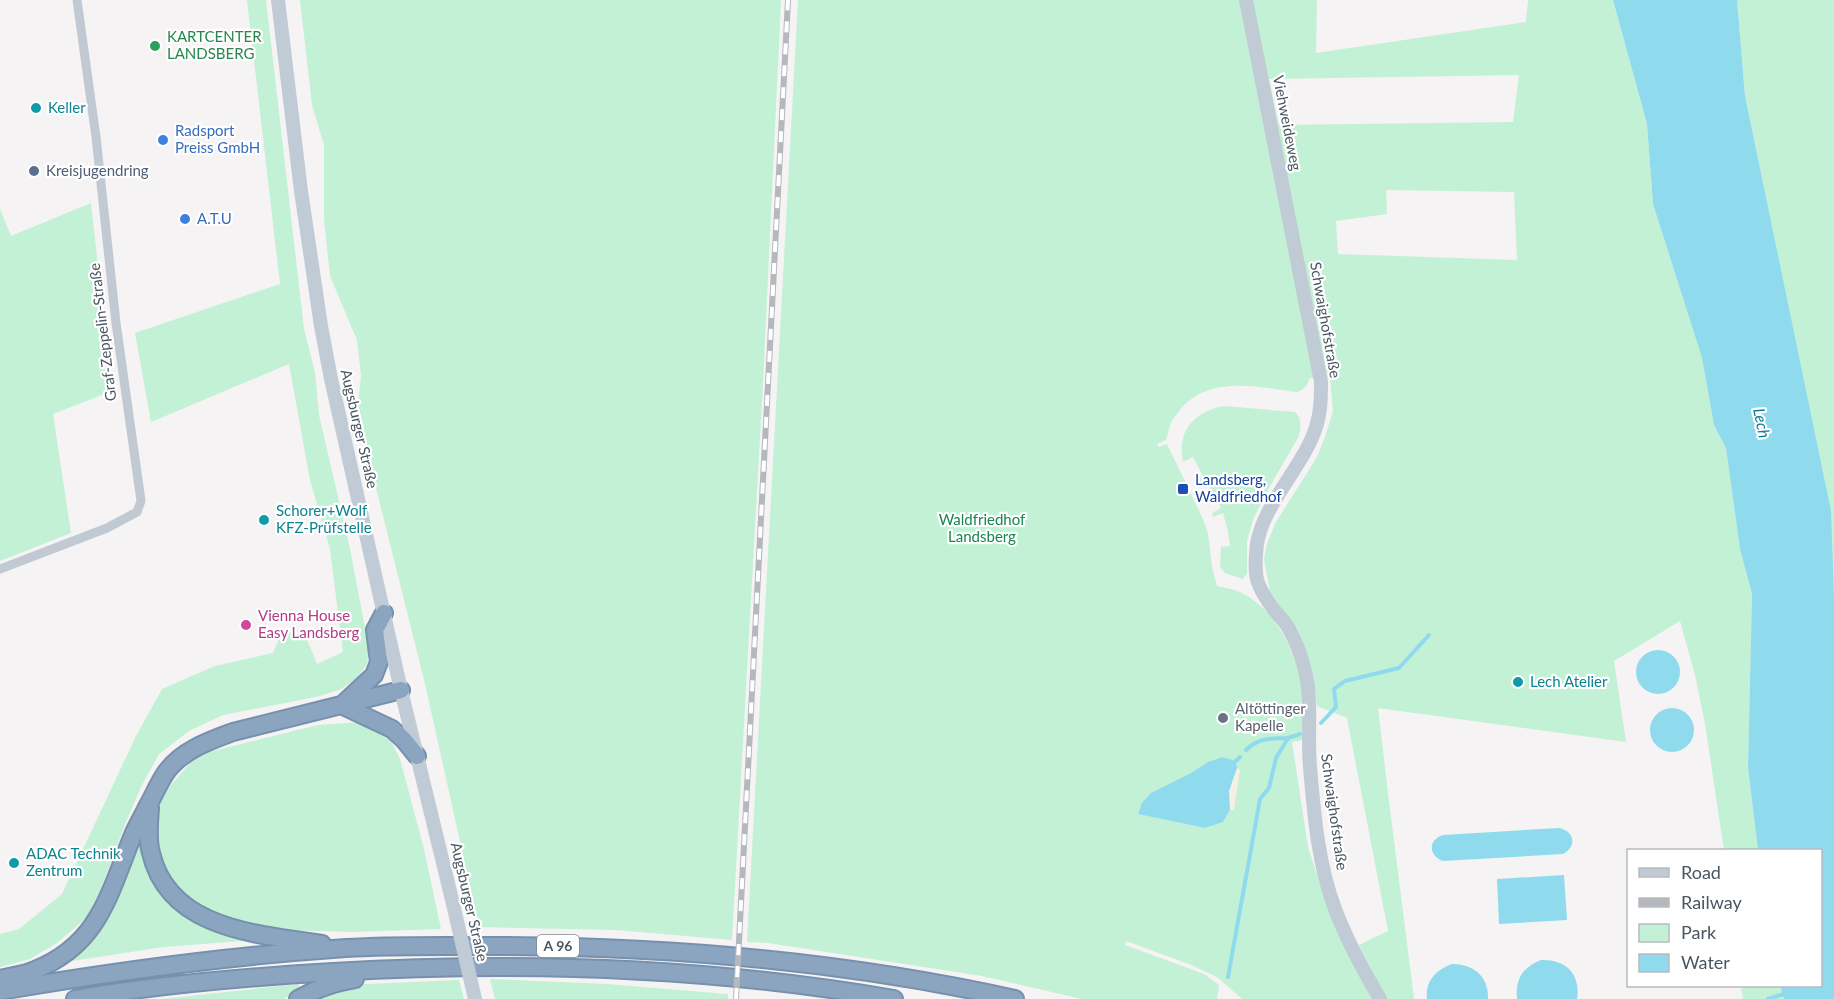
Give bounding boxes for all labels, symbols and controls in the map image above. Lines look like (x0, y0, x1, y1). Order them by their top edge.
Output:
place label: KARTCENTER LANDSBERG (167, 27, 262, 62)
marker: KARTCENTER LANDSBERG (148, 39, 162, 53)
street label: Viehweideweg (1270, 74, 1306, 172)
place label: Keller (48, 98, 86, 116)
marker: Keller (29, 101, 43, 115)
place label: Radsport Preiss GmbH (175, 121, 260, 156)
marker: Radsport Preiss GmbH (156, 133, 170, 147)
place label: Kreisjugendring (46, 161, 149, 179)
marker: Kreisjugendring (27, 164, 41, 178)
place label: A.T.U (197, 209, 232, 227)
marker: A.T.U (178, 212, 192, 226)
street label: Schwaighofstraße (1307, 260, 1345, 379)
street label: Graf-Zeppelin-Straße (85, 262, 119, 402)
street label: Augsburger Straße (337, 367, 382, 490)
water label: Lech (1750, 406, 1775, 440)
place label: Landsberg, Waldfriedhof (1195, 470, 1282, 505)
marker: Landsberg, Waldfriedhof (1176, 482, 1190, 496)
place label: Schorer+Wolf KFZ-Prüfstelle (276, 501, 372, 536)
park label: Waldfriedhof Landsberg (939, 510, 1026, 545)
marker: Schorer+Wolf KFZ-Prüfstelle (257, 513, 271, 527)
place label: Vienna House Easy Landsberg (258, 606, 360, 641)
marker: Vienna House Easy Landsberg (239, 618, 253, 632)
place label: Lech Atelier (1530, 672, 1608, 690)
marker: Lech Atelier (1511, 675, 1525, 689)
place label: Altöttinger Kapelle (1235, 699, 1306, 734)
marker: Altöttinger Kapelle (1216, 711, 1230, 725)
street label: Schwaighofstraße (1318, 752, 1352, 871)
street label: Augsburger Straße (447, 840, 492, 963)
place label: ADAC Technik Zentrum (26, 844, 121, 879)
legend (1627, 849, 1822, 987)
marker: ADAC Technik Zentrum (7, 856, 21, 870)
text: Road (1681, 861, 1721, 883)
text: Railway (1681, 891, 1742, 913)
text: Park (1681, 921, 1717, 943)
road number: A 96 (537, 935, 579, 957)
text: Water (1681, 951, 1730, 973)

